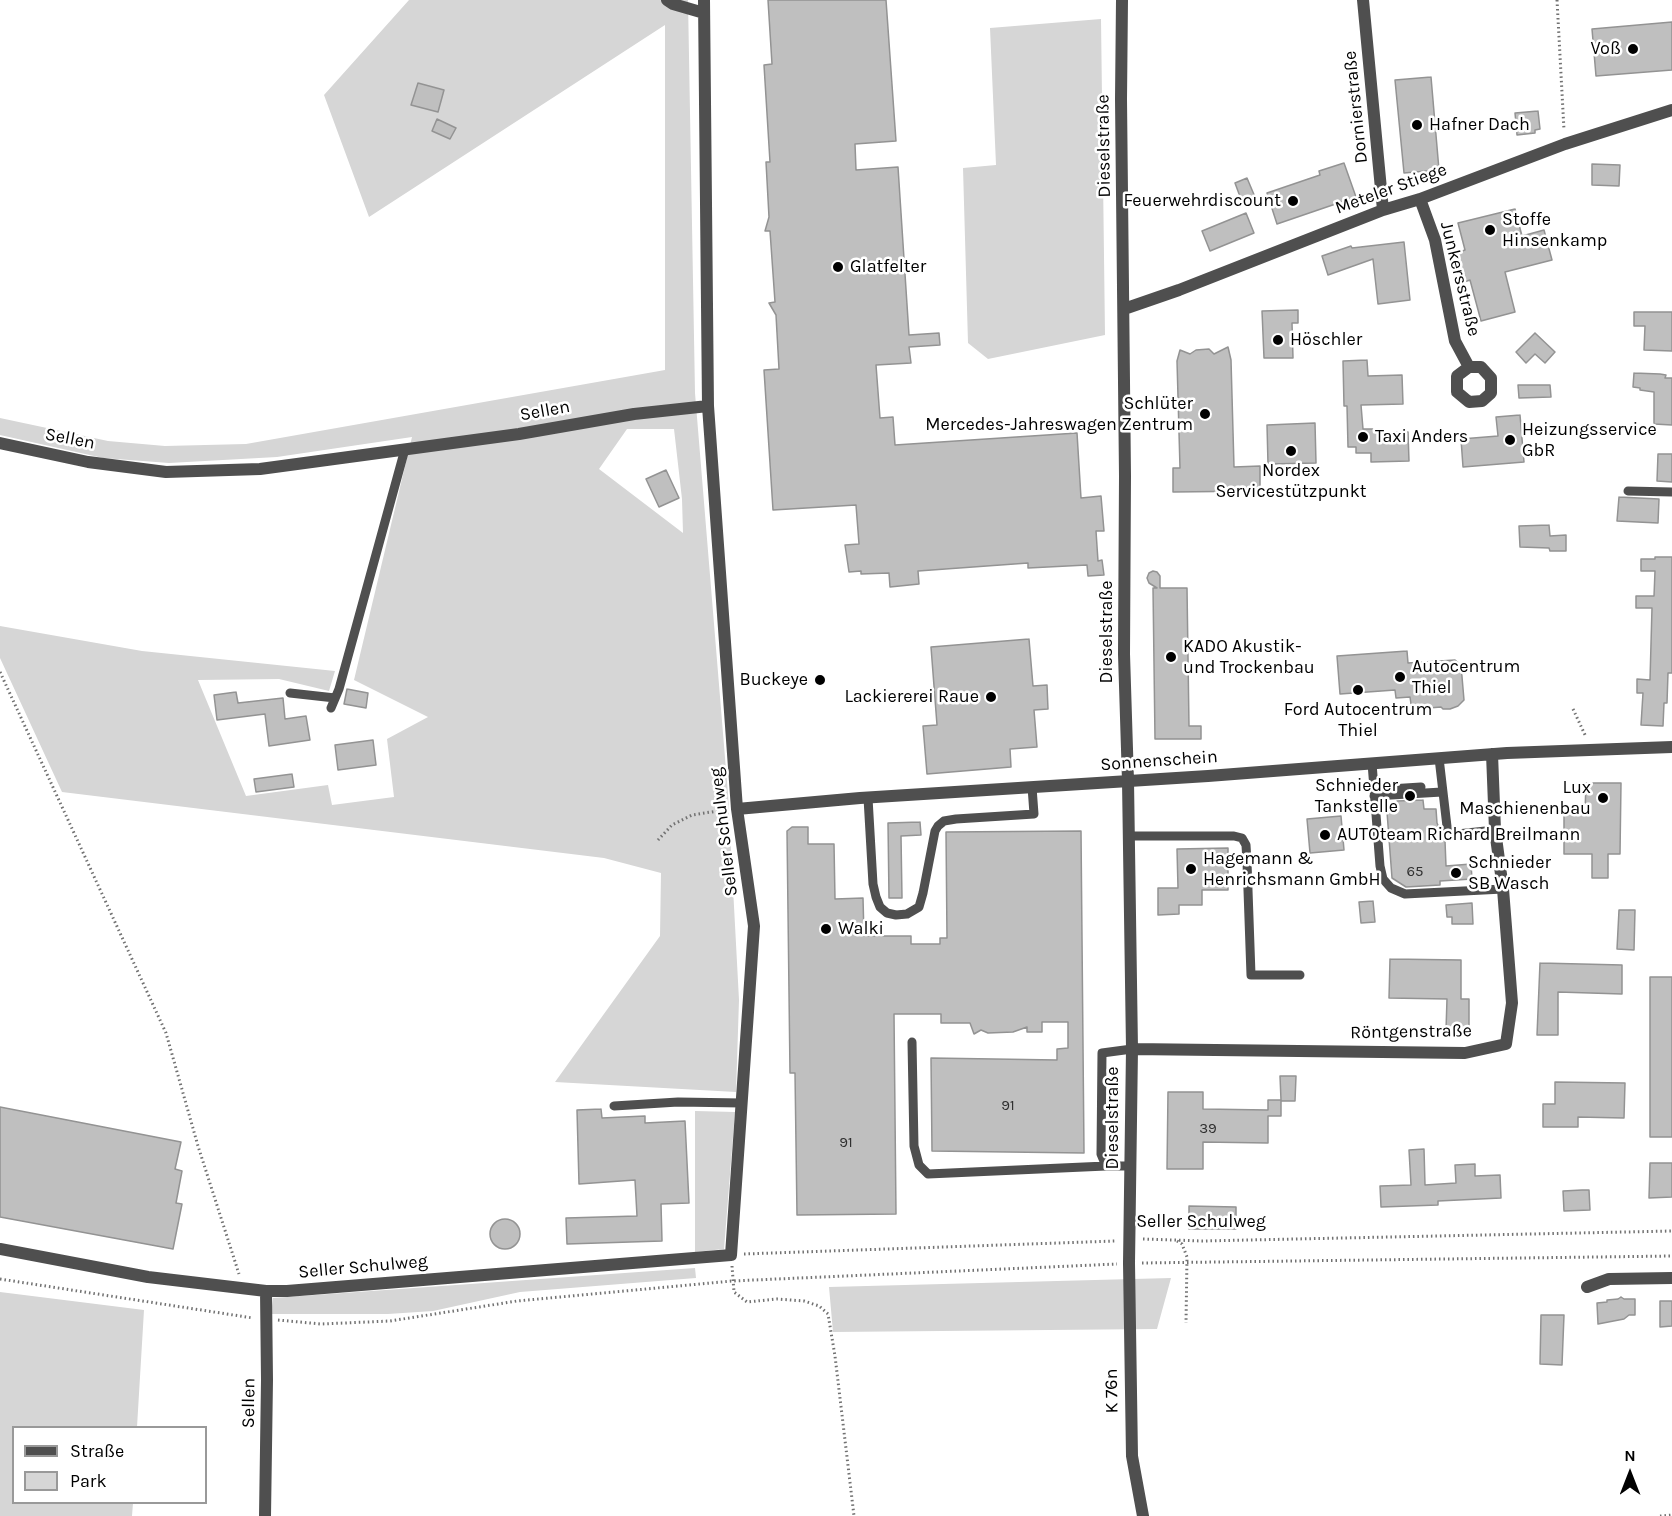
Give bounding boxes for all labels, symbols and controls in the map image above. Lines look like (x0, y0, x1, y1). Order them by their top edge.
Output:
place label: Voß (1591, 38, 1621, 60)
marker: Voß (1626, 42, 1640, 56)
street label: Dornierstraße (1339, 50, 1373, 164)
street label: Dieselstraße (1092, 94, 1116, 198)
place label: Hafner Dach (1429, 114, 1530, 136)
marker: Hafner Dach (1410, 118, 1424, 132)
street label: Meteler Stiege (1332, 159, 1450, 219)
place label: Feuerwehrdiscount (1123, 190, 1281, 212)
marker: Feuerwehrdiscount (1286, 194, 1300, 208)
place label: Stoffe Hinsenkamp (1502, 209, 1607, 252)
street label: Junkersstraße (1435, 219, 1485, 339)
marker: Stoffe Hinsenkamp (1483, 223, 1497, 237)
place label: Glatfelter (850, 256, 926, 278)
marker: Glatfelter (831, 260, 845, 274)
place label: Höschler (1290, 329, 1362, 351)
marker: Höschler (1271, 333, 1285, 347)
place label: Schlüter Mercedes-Jahreswagen Zentrum (925, 393, 1193, 436)
street label: Sellen (518, 396, 572, 426)
marker: Schlüter Mercedes-Jahreswagen Zentrum (1198, 407, 1212, 421)
place label: Heizungsservice GbR (1522, 419, 1657, 462)
street label: Sellen (43, 424, 97, 454)
place label: Taxi Anders (1375, 426, 1468, 448)
marker: Taxi Anders (1356, 430, 1370, 444)
marker: Heizungsservice GbR (1503, 433, 1517, 447)
marker: Nordex Servicestützpunkt (1284, 444, 1298, 458)
place label: Nordex Servicestützpunkt (1215, 460, 1367, 502)
street label: Dieselstraße (1096, 580, 1118, 684)
place label: KADO Akustik- und Trockenbau (1183, 636, 1315, 678)
marker: KADO Akustik- und Trockenbau (1164, 650, 1178, 664)
place label: Autocentrum Thiel (1412, 656, 1520, 698)
place label: Buckeye (740, 669, 808, 691)
marker: Autocentrum Thiel (1393, 670, 1407, 684)
marker: Buckeye (813, 673, 827, 687)
marker: Ford Autocentrum Thiel (1351, 683, 1365, 697)
place label: Lackiererei Raue (844, 686, 979, 708)
marker: Lackiererei Raue (984, 690, 998, 704)
place label: Ford Autocentrum Thiel (1284, 699, 1432, 742)
street label: Sonnenschein (1100, 746, 1218, 776)
street label: Seller Schulweg (705, 766, 743, 898)
place label: Schnieder Tankstelle (1315, 775, 1398, 818)
place label: Lux Maschienenbau (1459, 777, 1591, 820)
marker: Schnieder Tankstelle (1403, 789, 1417, 803)
marker: Lux Maschienenbau (1596, 791, 1610, 805)
place label: AUTOteam Richard Breilmann (1337, 824, 1580, 846)
marker: AUTOteam Richard Breilmann (1318, 828, 1332, 842)
place label: Hagemann & Henrichsmann GmbH (1203, 848, 1380, 890)
place label: Schnieder SB Wasch (1468, 852, 1551, 894)
marker: Hagemann & Henrichsmann GmbH (1184, 862, 1198, 876)
house number: 65 (1406, 863, 1424, 881)
marker: Schnieder SB Wasch (1449, 866, 1463, 880)
place label: Walki (838, 918, 884, 940)
marker: Walki (819, 922, 833, 936)
street label: Röntgenstraße (1350, 1020, 1472, 1044)
street label: Dieselstraße (1102, 1066, 1124, 1170)
house number: 91 (1001, 1097, 1015, 1115)
house number: 39 (1199, 1120, 1217, 1138)
house number: 91 (839, 1134, 853, 1152)
street label: Seller Schulweg (1136, 1211, 1266, 1233)
street label: Seller Schulweg (297, 1251, 429, 1283)
street label: K 76n (1101, 1368, 1123, 1414)
street label: Sellen (238, 1378, 260, 1428)
legend (12, 1426, 207, 1504)
text: Straße (70, 1440, 124, 1462)
north arrow (1600, 1444, 1660, 1504)
text: N (1624, 1446, 1636, 1465)
text: Park (70, 1470, 107, 1492)

